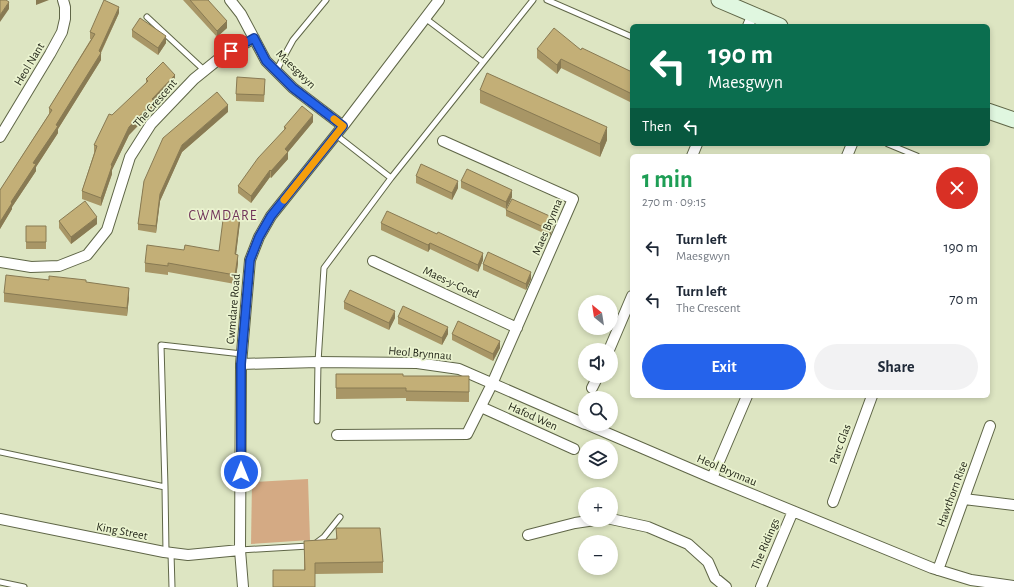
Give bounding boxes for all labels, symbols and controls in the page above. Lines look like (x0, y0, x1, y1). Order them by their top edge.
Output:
pin (214, 34, 248, 68)
street label: Heol Nant (12, 40, 47, 88)
icon: arrive (220, 40, 242, 62)
icon: left (642, 40, 694, 92)
text: 190 m (708, 41, 773, 69)
street label: Maesgwyn (273, 47, 318, 91)
text: Maesgwyn (708, 74, 783, 92)
street label: The Crescent (131, 76, 179, 129)
icon: left (680, 116, 702, 138)
text: Then (642, 119, 672, 134)
button: close (936, 167, 978, 209)
text: 1 min (642, 168, 693, 192)
text: 270 m · 09:15 (642, 196, 706, 209)
street label: Maes Brynna (530, 197, 565, 257)
district label: CWMDARE (188, 209, 258, 223)
text: Turn left (676, 232, 727, 247)
icon: left (642, 237, 664, 259)
text: 190 m (943, 240, 978, 255)
text: Maesgwyn (676, 250, 730, 263)
street label: Maes-y-Coed (421, 264, 481, 301)
street label: Cwmdare Road (224, 273, 242, 345)
text: Turn left (676, 284, 727, 299)
icon: left (642, 289, 664, 311)
text: 70 m (949, 292, 978, 307)
north arrow (578, 295, 618, 335)
map controls (578, 295, 618, 575)
text: The Crescent (676, 302, 740, 315)
button: sound (578, 343, 618, 383)
street label: Heol Brynnau (388, 344, 452, 363)
button: Exit (642, 344, 806, 390)
button: Share (814, 344, 978, 390)
button: search (578, 391, 618, 431)
street label: Hafod Wen (506, 400, 560, 432)
street label: Parc Glas (827, 422, 853, 466)
button: layers (578, 439, 618, 479)
position arrow (220, 451, 262, 493)
street label: Heol Brynnau (695, 452, 759, 489)
street label: Hawthorn Rise (935, 460, 969, 528)
button: + (578, 487, 618, 527)
street label: The Ridings (749, 516, 781, 572)
street label: King Street (95, 520, 149, 542)
button: − (578, 535, 618, 575)

